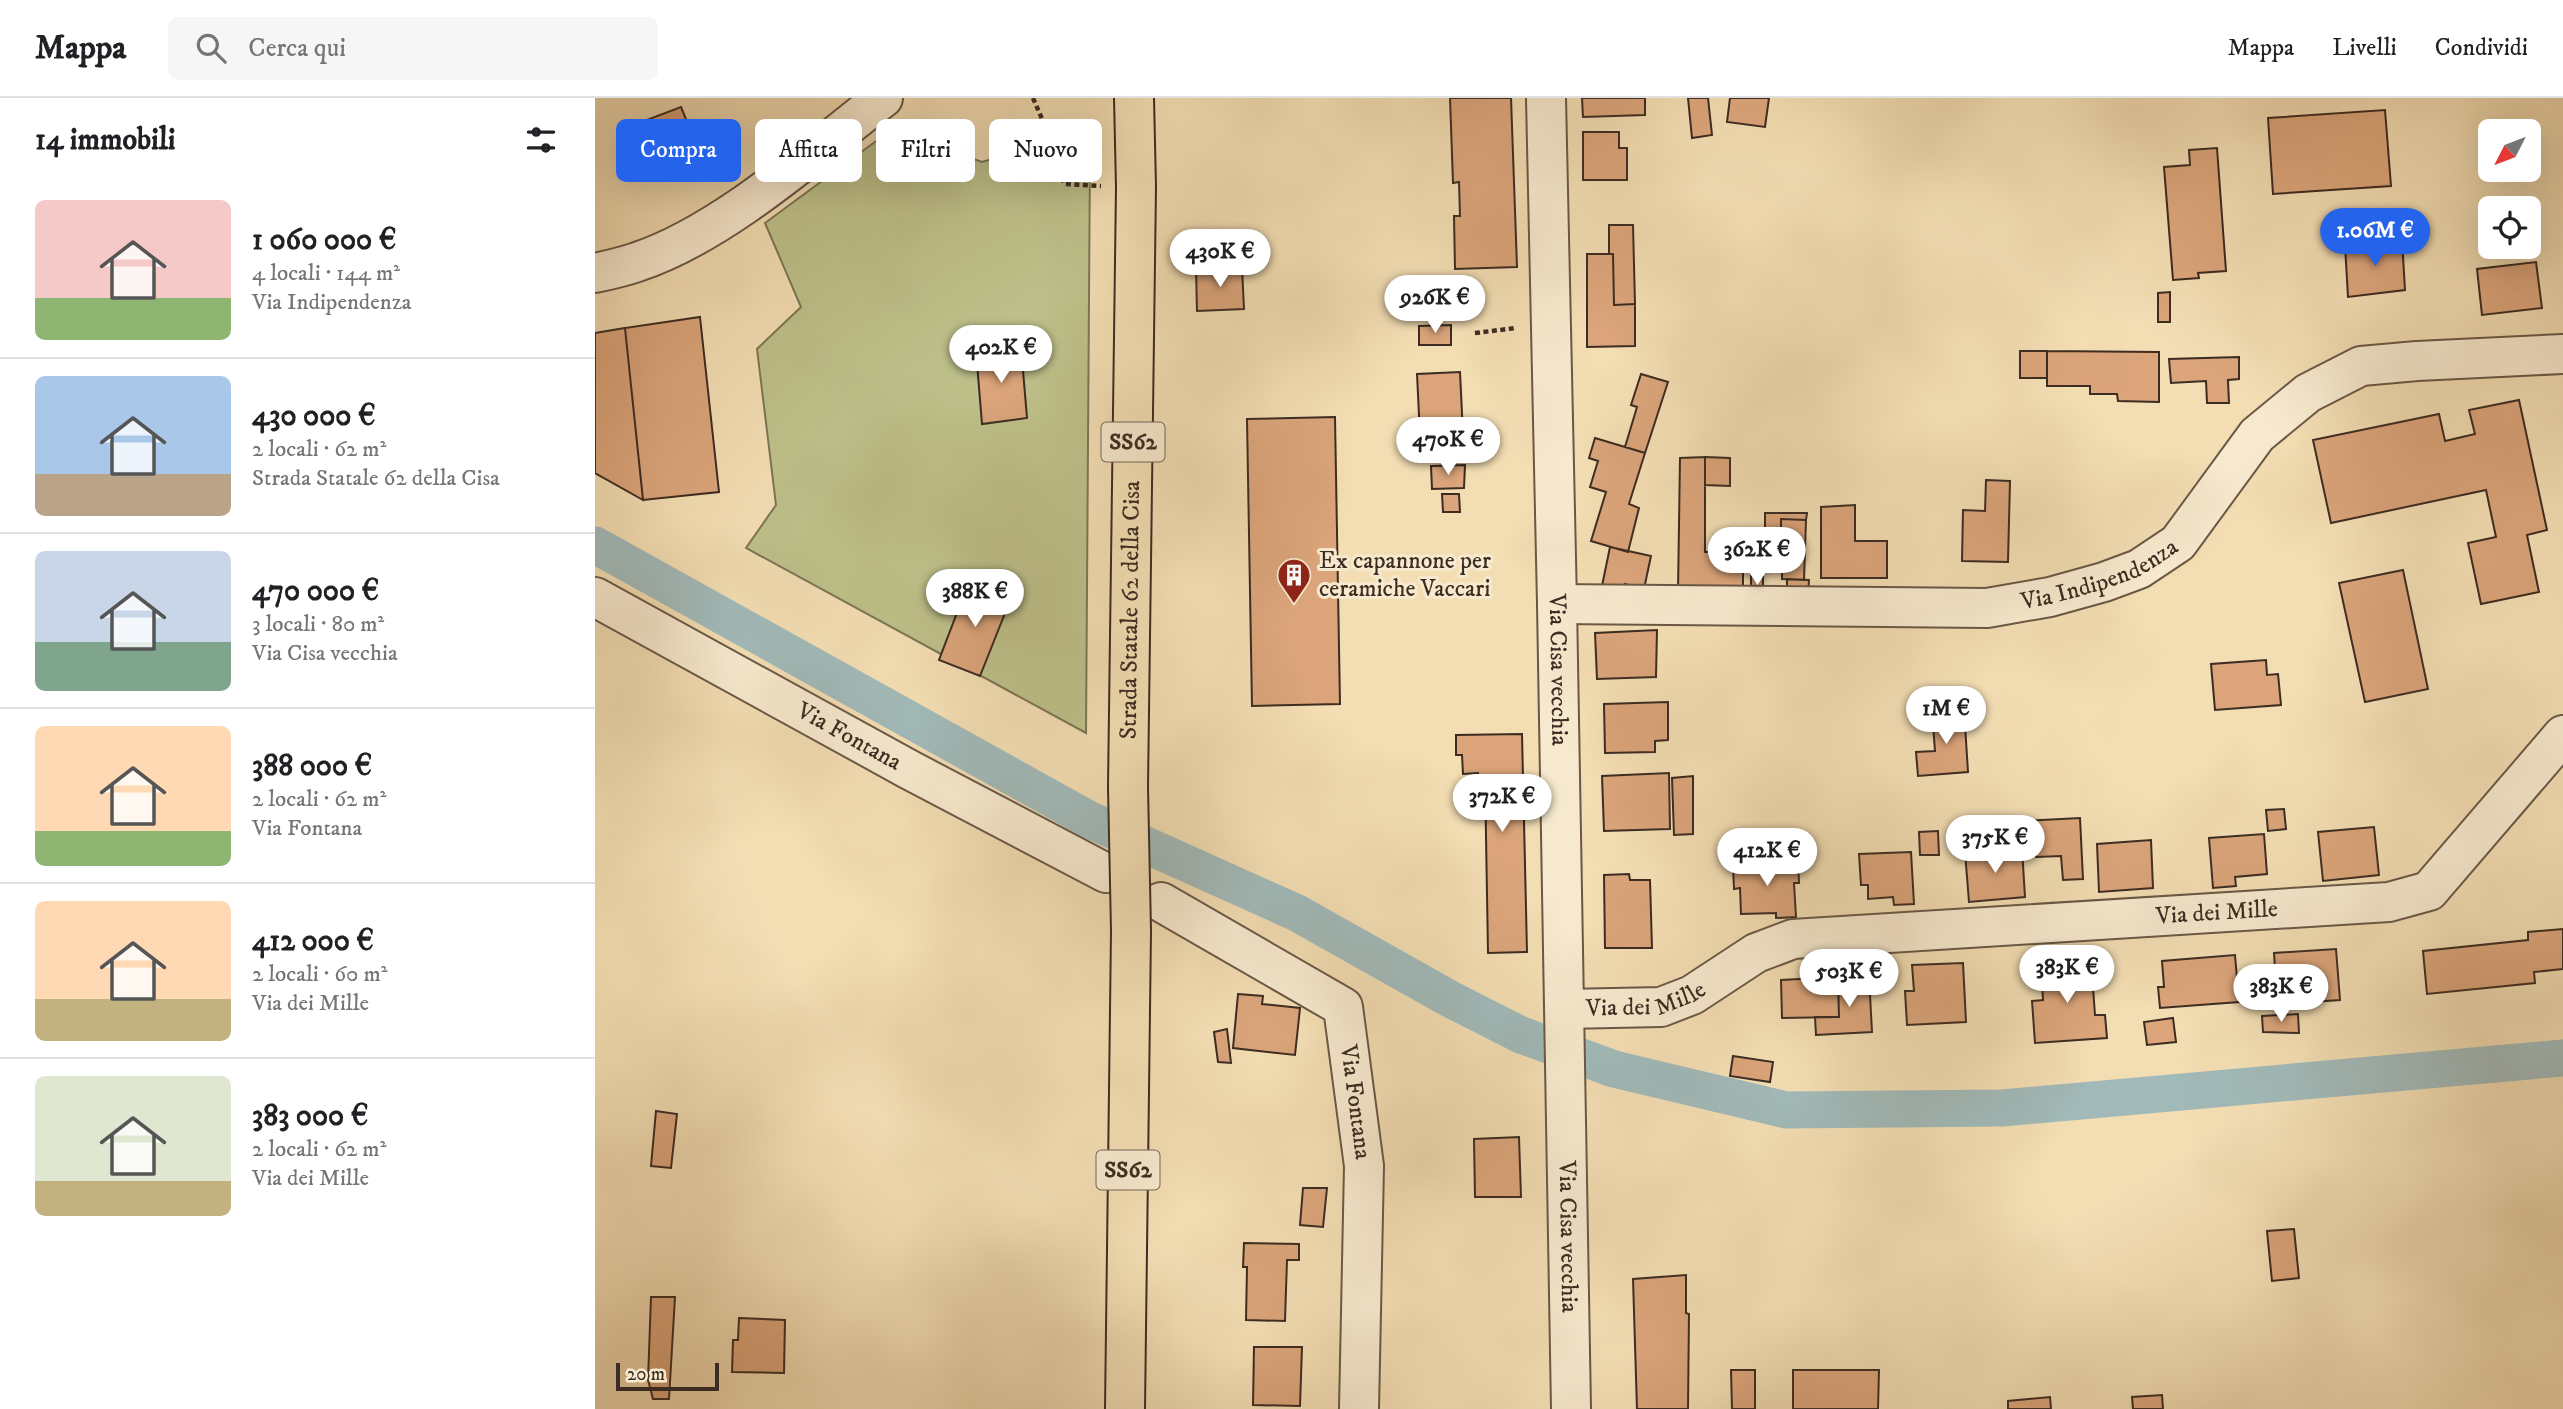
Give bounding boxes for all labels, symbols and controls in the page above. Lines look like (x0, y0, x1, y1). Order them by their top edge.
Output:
search box (168, 17, 658, 80)
text: Mappa (35, 28, 126, 69)
icon: search (192, 29, 230, 67)
text: Cerca qui (248, 32, 346, 65)
text: Mappa (2228, 33, 2294, 63)
text: Livelli (2332, 33, 2397, 63)
text: Condividi (2435, 33, 2528, 63)
chip: Compra (616, 119, 741, 182)
chip: Affitta (755, 119, 862, 182)
chip: Filtri (876, 119, 975, 182)
chip: Nuovo (989, 119, 1102, 182)
north arrow (2478, 119, 2541, 182)
map controls (2478, 119, 2541, 259)
icon: filters (522, 121, 560, 159)
text: 14 immobili (35, 122, 176, 159)
button: locate (2478, 196, 2541, 259)
pin: 1.06M € (2310, 208, 2440, 268)
text: 1.06M € (2336, 216, 2414, 245)
text: 1 060 000 € (252, 222, 396, 259)
icon: home (91, 228, 175, 312)
pin: 430K € (1163, 230, 1277, 289)
text: 430K € (1186, 237, 1254, 266)
text: 4 locali · 144 m² (252, 259, 400, 288)
pin: 926K € (1378, 275, 1492, 335)
text: 926K € (1400, 283, 1470, 312)
text: Via Indipendenza (252, 288, 412, 317)
pin: 402K € (944, 326, 1058, 385)
text: 402K € (965, 333, 1037, 362)
text: 430 000 € (252, 398, 375, 435)
icon: home (91, 404, 175, 488)
pin: 470K € (1391, 418, 1505, 477)
road number: SS62 (1101, 422, 1165, 462)
text: 470K € (1412, 425, 1484, 454)
text: 2 locali · 62 m² (252, 435, 386, 464)
text: Strada Statale 62 della Cisa (252, 464, 500, 493)
street label: Strada Statale 62 della Cisa (1114, 480, 1147, 740)
pin: 362K € (1700, 528, 1814, 587)
street label: Via Indipendenza (2018, 532, 2185, 617)
text: 362K € (1724, 535, 1790, 564)
place label: Ex capannone per ceramiche Vaccari (1319, 546, 1491, 604)
building icon: Ex capannone per ceramiche Vaccari (1275, 556, 1313, 605)
pin: 388K € (918, 570, 1032, 629)
text: 470 000 € (252, 573, 379, 610)
text: 388K € (942, 577, 1008, 606)
icon: home (91, 579, 175, 663)
street label: Via Cisa vecchia (1542, 592, 1574, 747)
text: 3 locali · 80 m² (252, 610, 384, 639)
text: Via Cisa vecchia (252, 639, 398, 668)
pin: 1M € (1905, 686, 1987, 746)
text: 1M € (1922, 694, 1970, 723)
street label: Via Fontana (791, 695, 908, 778)
text: 388 000 € (252, 748, 372, 785)
icon: home (91, 754, 175, 838)
pin: 372K € (1445, 774, 1559, 834)
text: 372K € (1469, 782, 1535, 811)
text: 2 locali · 62 m² (252, 785, 386, 814)
text: Via Fontana (252, 814, 362, 843)
pin: 375K € (1938, 816, 2052, 875)
text: 375K € (1962, 823, 2028, 852)
pin: 412K € (1710, 828, 1824, 888)
text: 412K € (1733, 836, 1801, 865)
street label: Via dei Mille (2154, 894, 2279, 932)
text: 412 000 € (252, 923, 374, 960)
icon: home (91, 929, 175, 1013)
pin: 383K € (2010, 946, 2124, 1005)
pin: 503K € (1792, 950, 1906, 1009)
text: 383K € (2035, 953, 2099, 982)
text: 503K € (1816, 957, 1882, 986)
text: 2 locali · 60 m² (252, 960, 387, 989)
pin: 383K € (2224, 964, 2338, 1024)
text: 383K € (2249, 972, 2313, 1001)
street label: Via dei Mille (1585, 975, 1712, 1024)
text: Via dei Mille (252, 989, 369, 1018)
street label: Via Fontana (1333, 1042, 1378, 1162)
text: 383 000 € (252, 1098, 368, 1135)
icon: home (91, 1104, 175, 1188)
text: 2 locali · 62 m² (252, 1135, 386, 1164)
road number: SS62 (1097, 1150, 1159, 1190)
street label: Via Cisa vecchia (1552, 1159, 1584, 1314)
text: Via dei Mille (252, 1164, 369, 1193)
scale bar (616, 1360, 719, 1392)
text: 20 m (627, 1363, 665, 1386)

